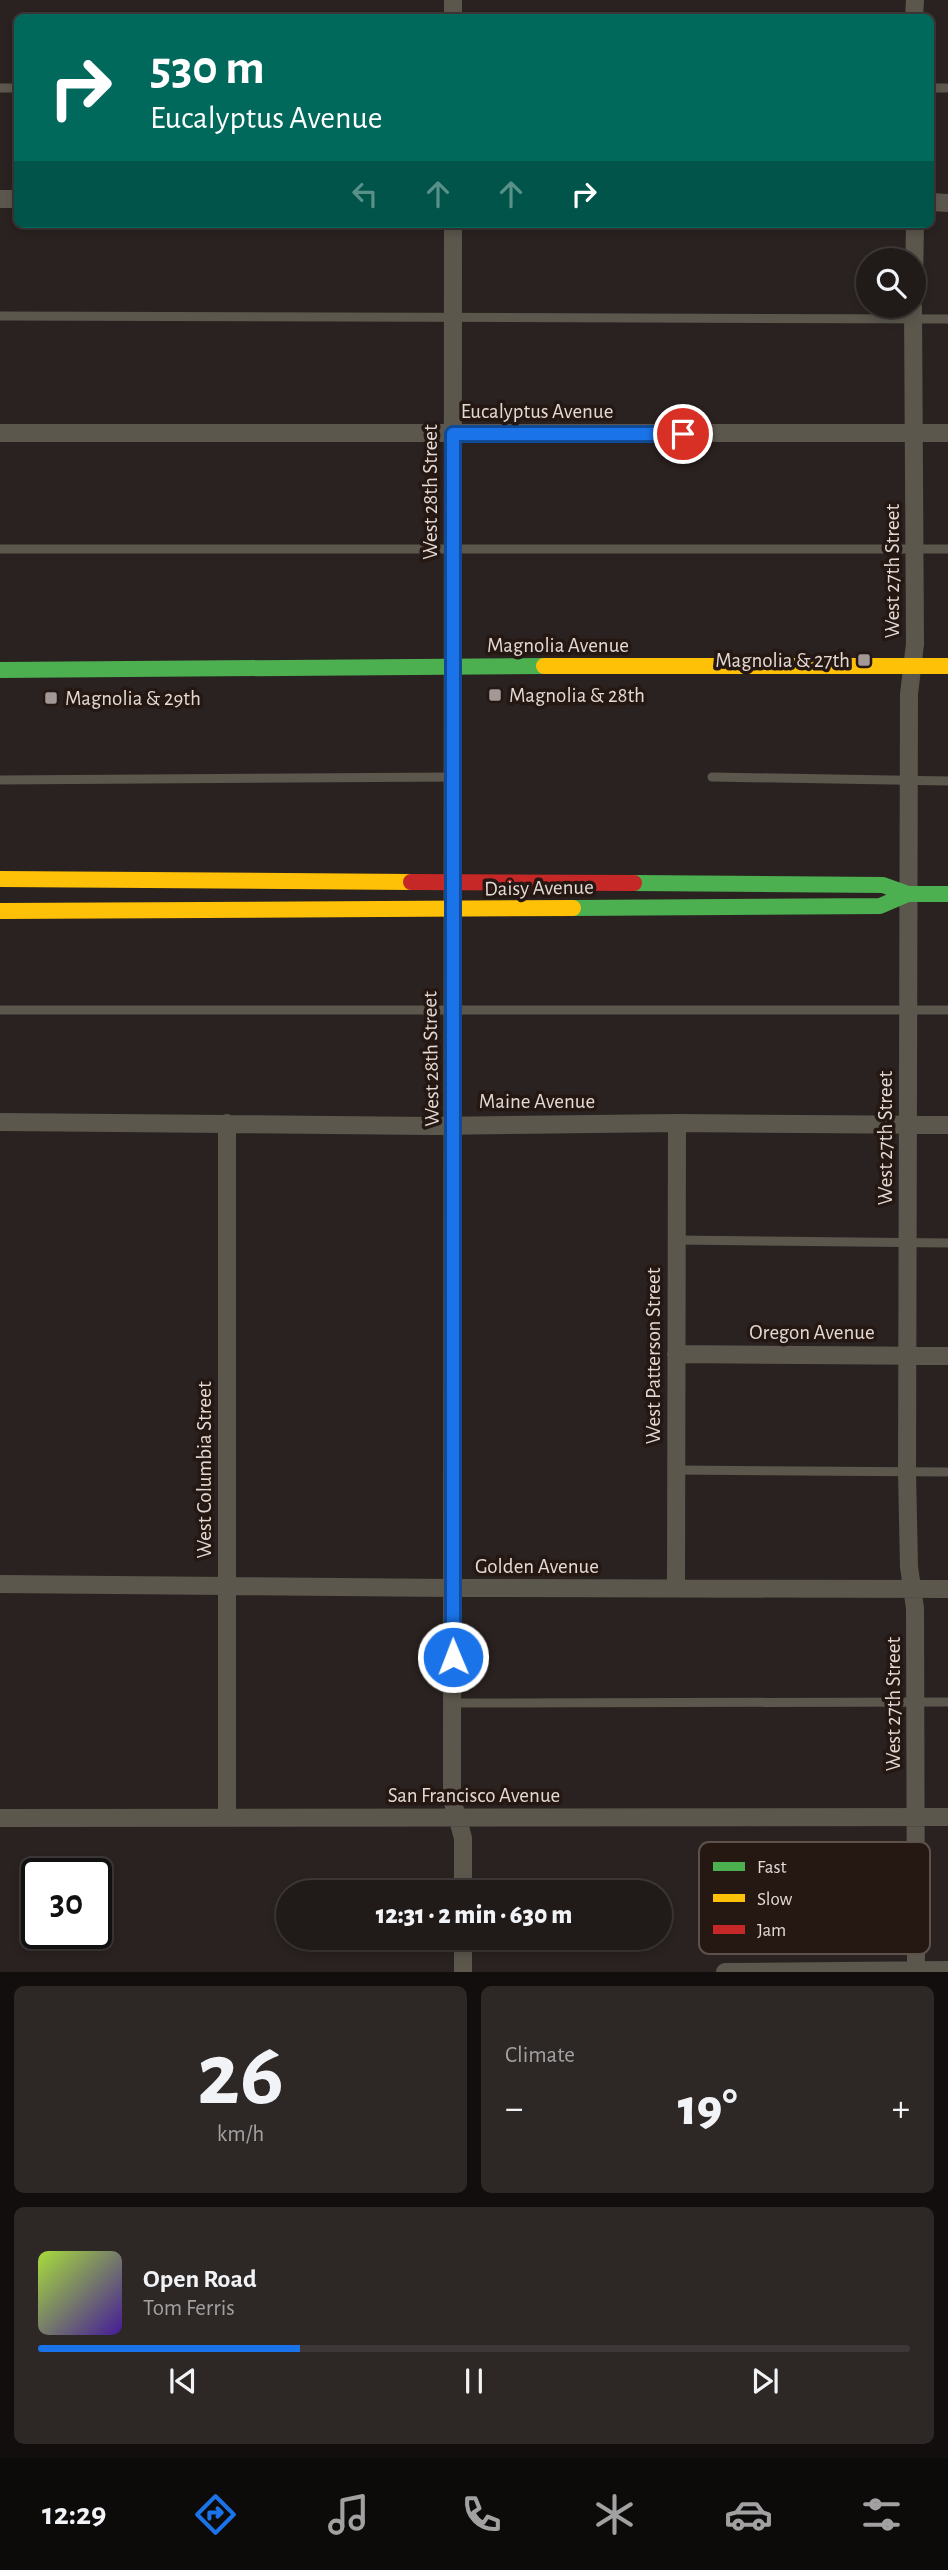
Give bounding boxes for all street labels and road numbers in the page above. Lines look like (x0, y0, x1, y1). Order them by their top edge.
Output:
street label: Eucalyptus Avenue (461, 401, 613, 422)
street label: West 28th Street (420, 424, 441, 560)
street label: West 27th Street (882, 504, 903, 638)
street label: Magnolia Avenue (487, 635, 629, 656)
street label: Daisy Avenue (484, 877, 594, 899)
street label: West 28th Street (419, 991, 443, 1127)
street label: West 27th Street (875, 1071, 896, 1205)
street label: Maine Avenue (479, 1091, 595, 1112)
street label: West Patterson Street (643, 1267, 664, 1444)
street label: Oregon Avenue (749, 1322, 875, 1343)
street label: West Columbia Street (194, 1381, 215, 1559)
street label: Golden Avenue (475, 1556, 599, 1577)
street label: West 27th Street (883, 1637, 904, 1771)
street label: San Francisco Avenue (388, 1785, 560, 1806)

